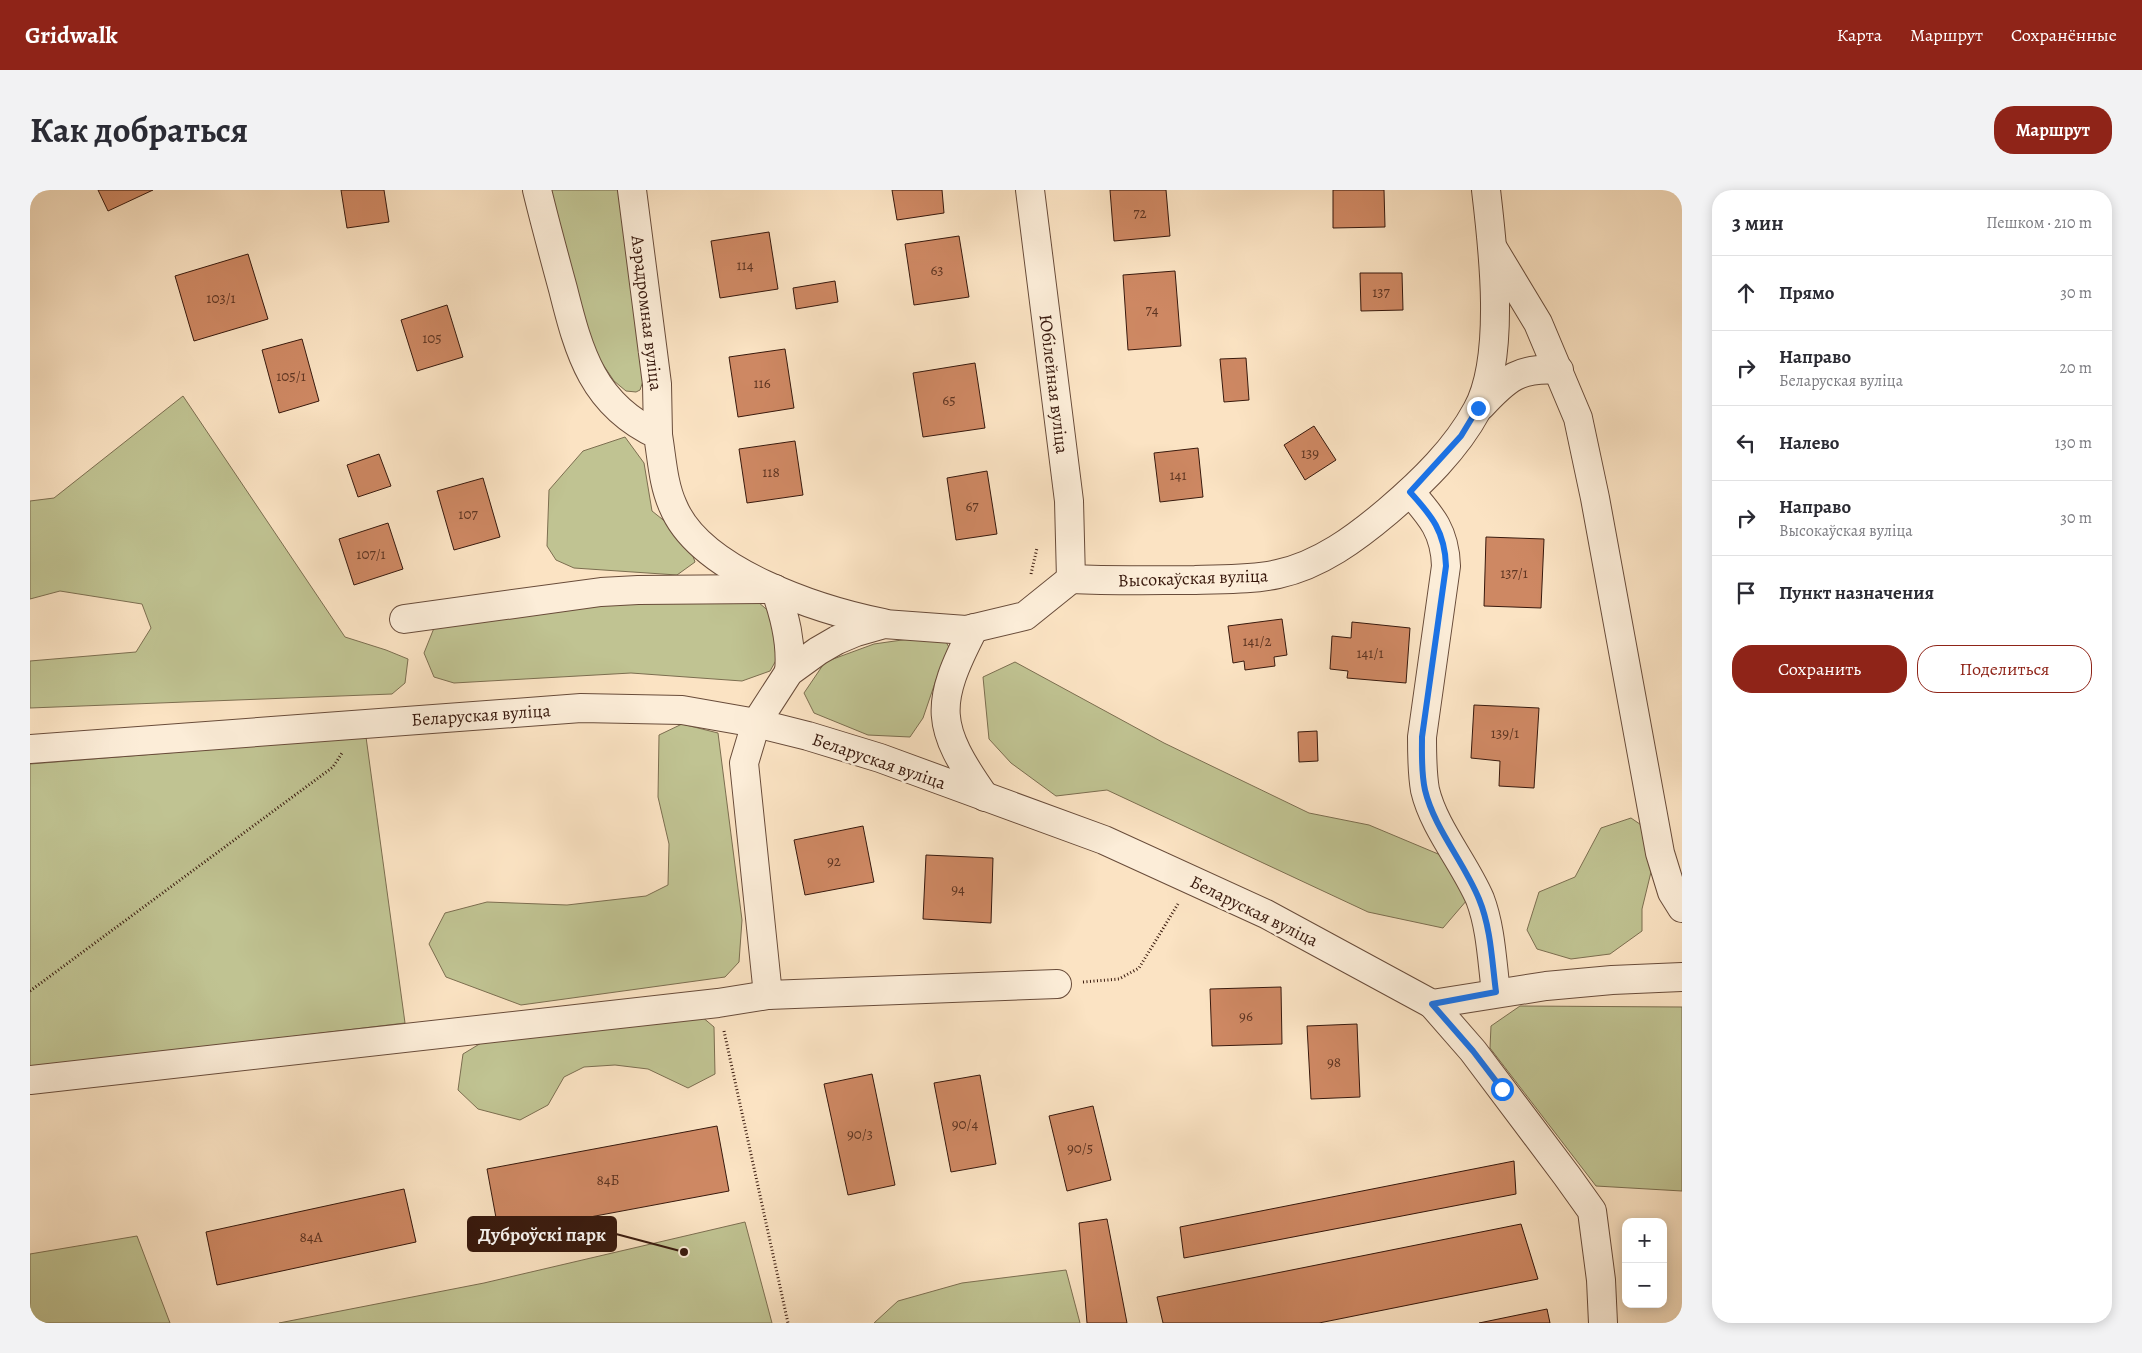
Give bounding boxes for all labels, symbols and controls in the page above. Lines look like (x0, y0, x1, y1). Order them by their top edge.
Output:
text: Gridwalk (25, 19, 118, 51)
text: Карта (1837, 23, 1882, 47)
text: Маршрут (1910, 23, 1983, 47)
text: Сохранённые (2011, 23, 2117, 47)
text: Как добраться (30, 106, 248, 154)
button: Маршрут (1994, 106, 2112, 154)
house number: 72 (1133, 203, 1147, 223)
text: 3 мин (1732, 209, 1784, 237)
text: Пешком · 210 m (1986, 212, 2092, 234)
street label: Аэрадромная вуліца (625, 233, 669, 393)
house number: 114 (736, 255, 754, 275)
house number: 63 (930, 260, 944, 280)
icon: ahead (1732, 279, 1760, 307)
text: Прямо (1779, 280, 1834, 306)
house number: 137 (1372, 282, 1391, 302)
text: 30 m (2060, 282, 2092, 304)
house number: 103/1 (206, 288, 236, 308)
house number: 74 (1145, 300, 1159, 320)
street label: Юбілейная вуліца (1034, 313, 1075, 456)
house number: 105 (422, 328, 442, 348)
text: Направо (1779, 344, 1851, 370)
icon: right (1732, 354, 1760, 382)
text: 20 m (2059, 357, 2092, 379)
house number: 105/1 (276, 366, 306, 386)
text: Беларуская вуліца (1779, 370, 1903, 392)
house number: 116 (753, 373, 771, 393)
house number: 65 (942, 390, 956, 410)
route end (1467, 397, 1490, 420)
icon: left (1732, 429, 1760, 457)
text: Налево (1779, 430, 1839, 456)
text: 130 m (2055, 432, 2092, 454)
house number: 139 (1301, 443, 1319, 463)
house number: 118 (762, 462, 780, 482)
house number: 141 (1169, 465, 1187, 485)
text: Направо (1779, 494, 1851, 520)
house number: 67 (965, 496, 979, 516)
house number: 107 (458, 504, 478, 524)
icon: right (1732, 504, 1760, 532)
text: 30 m (2060, 507, 2092, 529)
text: Высокаўская вуліца (1779, 520, 1913, 542)
house number: 107/1 (356, 544, 386, 564)
street label: Высокаўская вуліца (1117, 563, 1269, 593)
house number: 137/1 (1500, 563, 1528, 583)
icon: arrive (1732, 579, 1760, 607)
text: Пункт назначения (1779, 580, 1934, 606)
house number: 141/2 (1242, 631, 1272, 651)
house number: 141/1 (1356, 643, 1384, 663)
button: Сохранить (1732, 645, 1907, 693)
button: Поделиться (1917, 645, 2092, 693)
street label: Беларуская вуліца (411, 698, 552, 732)
house number: 139/1 (1491, 723, 1519, 743)
street label: Беларуская вуліца (809, 727, 950, 795)
house number: 92 (827, 851, 841, 871)
street label: Беларуская вуліца (1186, 870, 1323, 953)
house number: 94 (951, 879, 965, 899)
house number: 96 (1239, 1006, 1253, 1026)
house number: 98 (1327, 1052, 1341, 1072)
route start (1491, 1078, 1514, 1101)
house number: 90/4 (952, 1114, 978, 1134)
house number: 90/3 (847, 1124, 873, 1144)
house number: 90/5 (1067, 1138, 1093, 1158)
house number: 84Б (596, 1170, 620, 1190)
callout: Дуброўскі парк (468, 1217, 616, 1251)
map controls (1622, 1218, 1667, 1308)
button: + (1622, 1218, 1667, 1263)
text: Дуброўскі парк (478, 1222, 606, 1248)
house number: 84А (300, 1227, 323, 1247)
button: − (1622, 1263, 1667, 1308)

